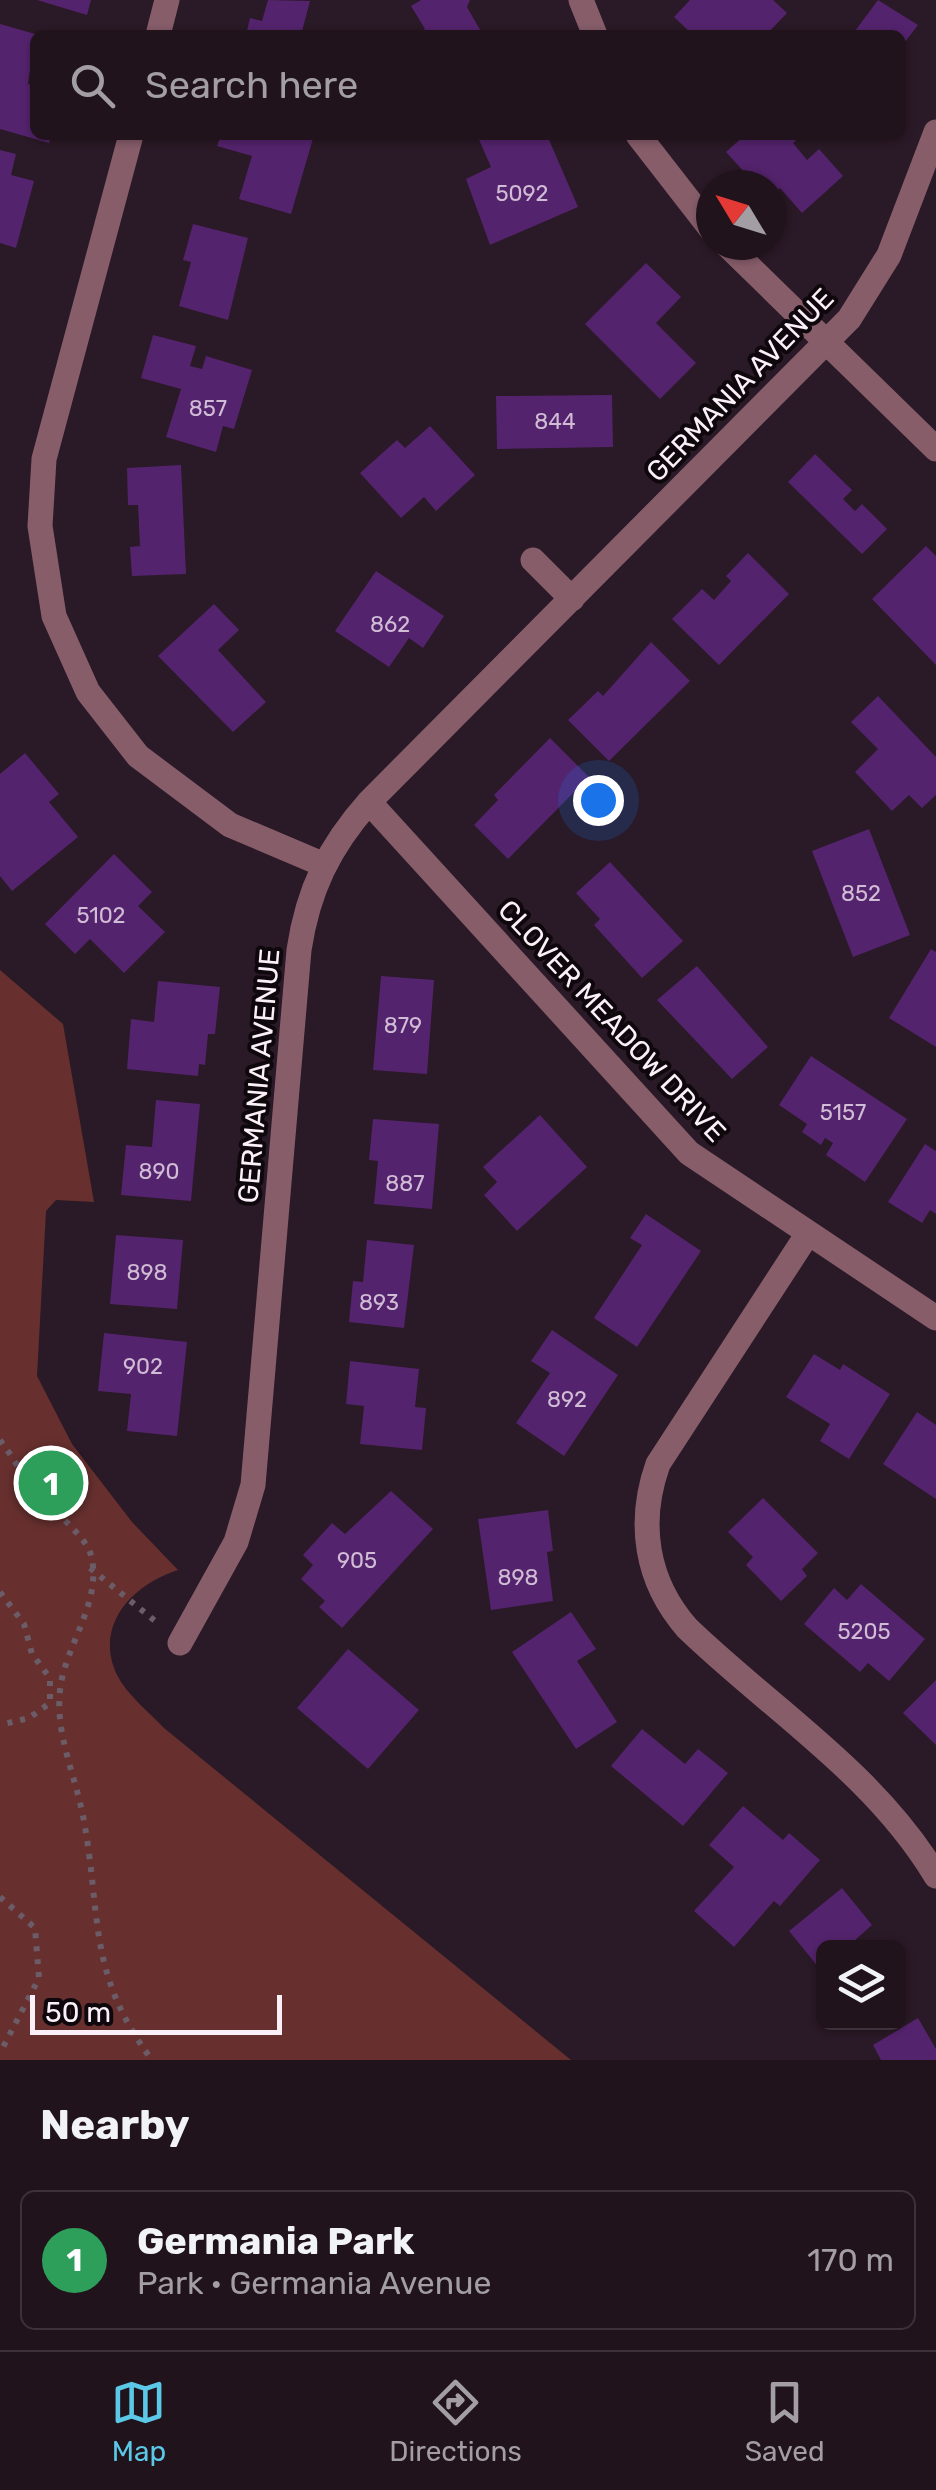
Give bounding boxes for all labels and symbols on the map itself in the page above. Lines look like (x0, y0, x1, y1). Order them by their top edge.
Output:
north arrow (696, 170, 786, 260)
house number: 5092 (496, 180, 549, 207)
street label: GERMANIA AVENUE (639, 282, 841, 488)
house number: 857 (189, 395, 227, 422)
house number: 844 (534, 408, 576, 435)
house number: 862 (370, 611, 410, 638)
your location (573, 775, 624, 826)
house number: 852 (841, 880, 881, 907)
street label: CLOVER MEADOW DRIVE (491, 893, 733, 1149)
house number: 5102 (76, 902, 126, 929)
street label: GERMANIA AVENUE (231, 947, 287, 1205)
house number: 879 (384, 1012, 422, 1039)
house number: 5157 (820, 1099, 866, 1126)
house number: 890 (138, 1158, 180, 1185)
house number: 887 (385, 1170, 425, 1197)
house number: 898 (126, 1259, 168, 1286)
house number: 893 (359, 1289, 399, 1316)
house number: 902 (123, 1353, 163, 1380)
house number: 892 (547, 1386, 587, 1413)
pin: 1 (18, 1446, 84, 1520)
house number: 905 (337, 1547, 377, 1574)
house number: 898 (497, 1564, 539, 1591)
house number: 5205 (837, 1618, 891, 1645)
scale bar (30, 1990, 282, 2034)

